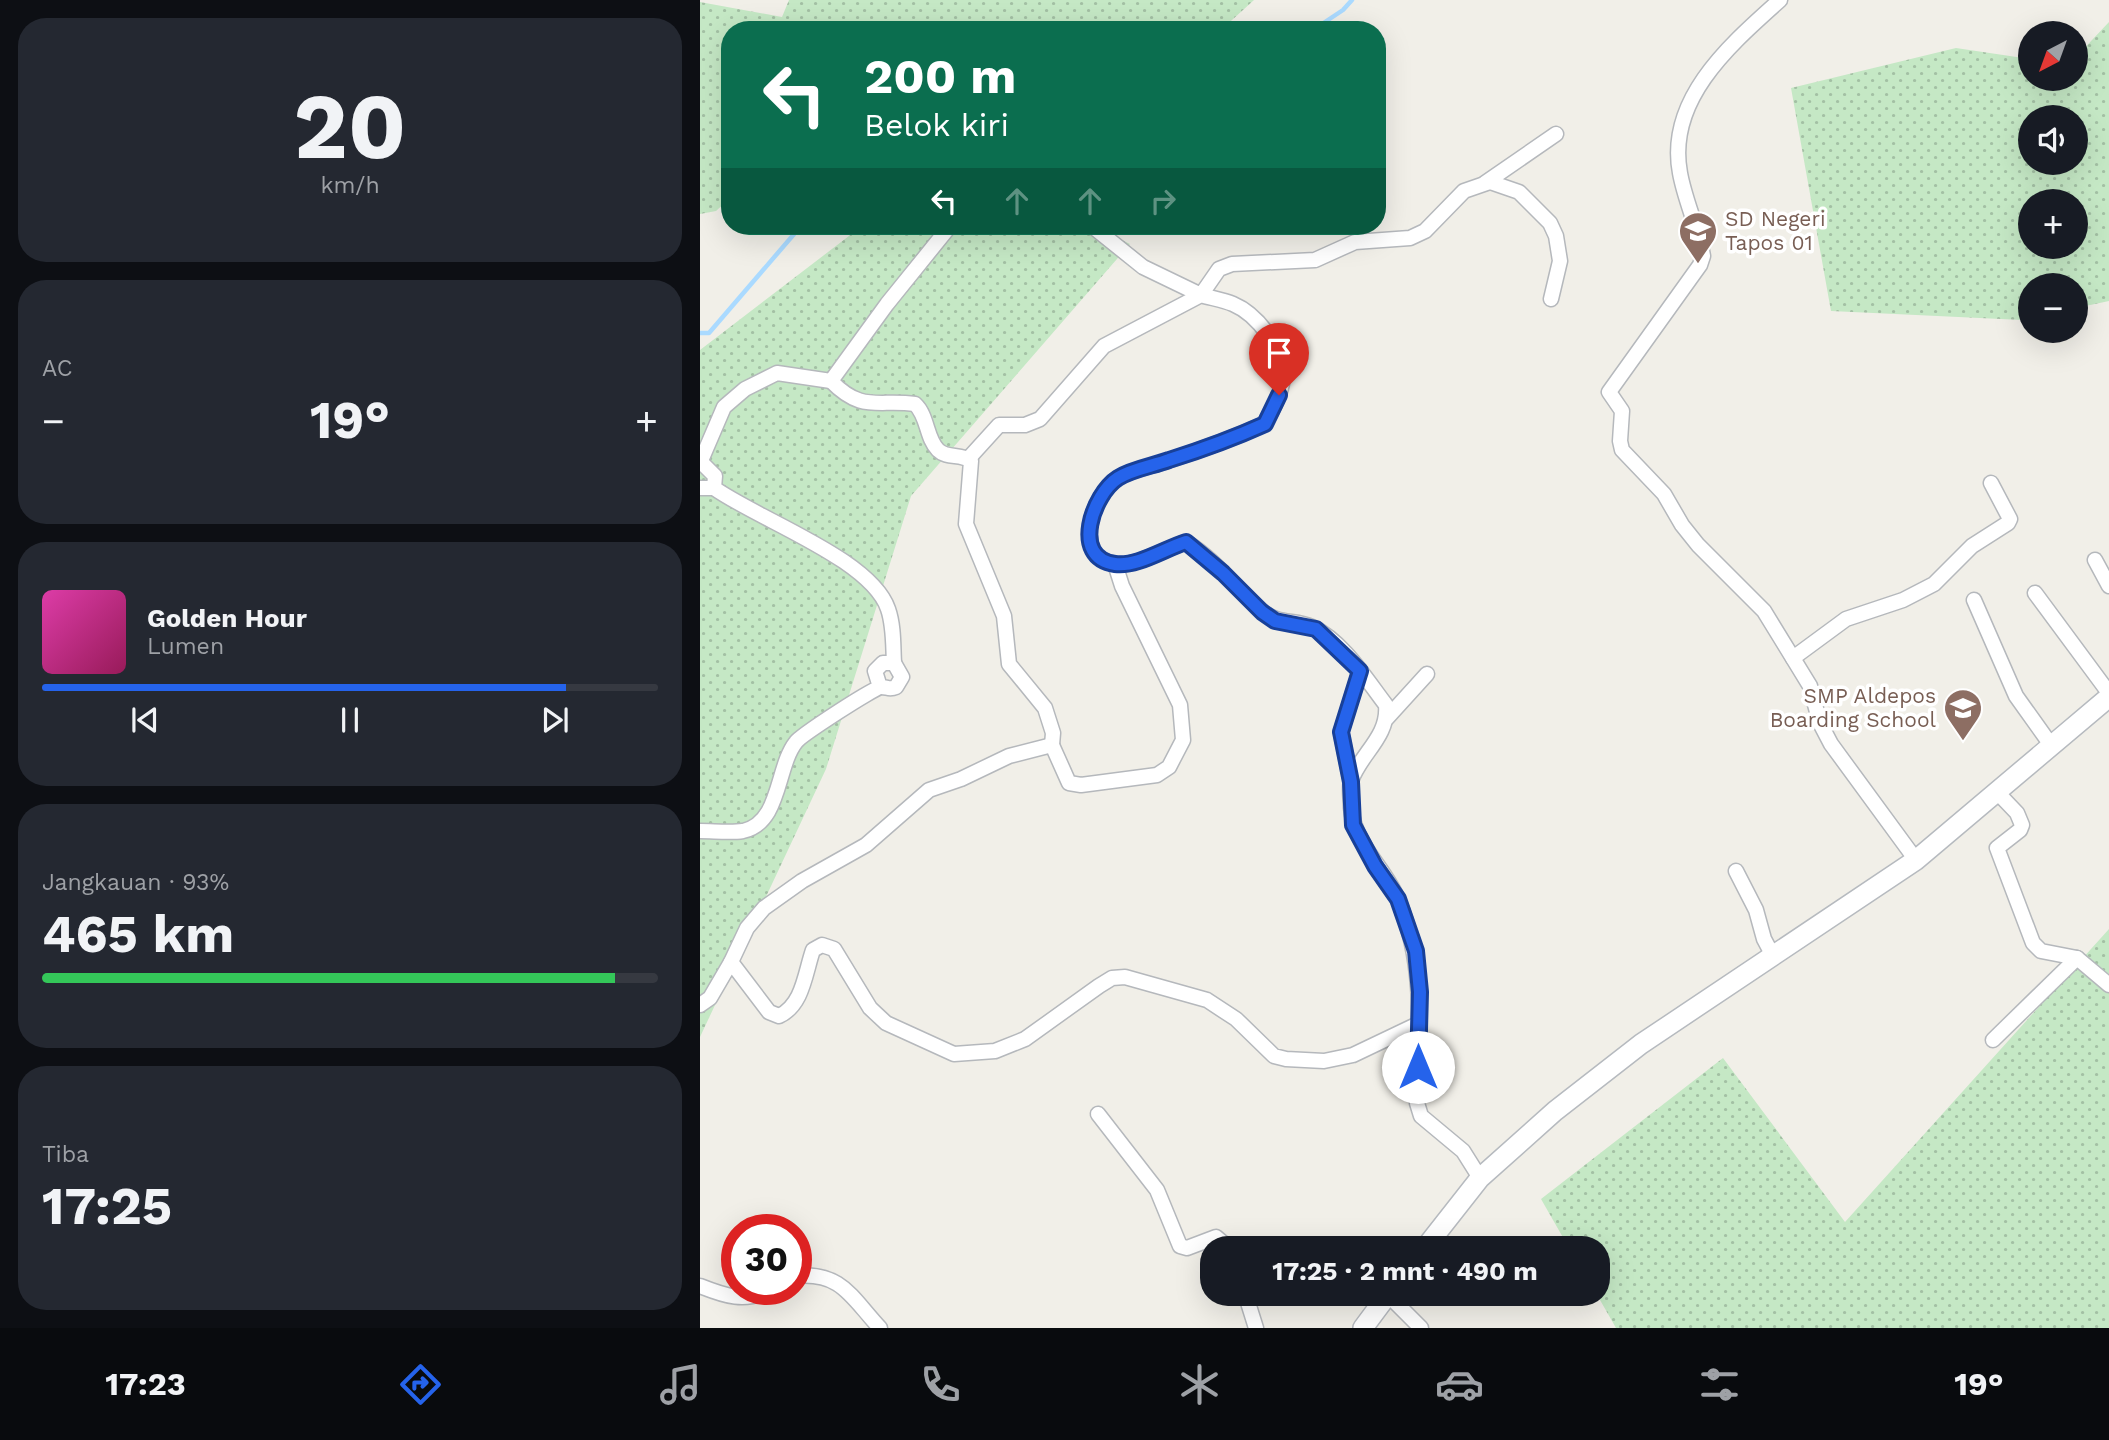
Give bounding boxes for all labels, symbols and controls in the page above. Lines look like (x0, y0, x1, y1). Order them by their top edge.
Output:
north arrow (2018, 21, 2088, 91)
map controls (2018, 21, 2088, 343)
text: 200 m (864, 47, 1016, 105)
icon: left (749, 49, 840, 140)
text: 20 (294, 73, 406, 180)
button: sound (2018, 105, 2088, 175)
text: Belok kiri (864, 106, 1009, 144)
text: km/h (320, 172, 380, 199)
icon: left (925, 182, 963, 220)
icon: ahead (998, 182, 1036, 220)
icon: ahead (1071, 182, 1109, 220)
icon: right (1144, 182, 1182, 220)
button: + (2018, 189, 2088, 259)
place label: SD Negeri Tapos 01 (1725, 206, 1826, 255)
school or university icon: SD Negeri Tapos 01 (1677, 210, 1719, 265)
button: − (2018, 273, 2088, 343)
pin (1249, 323, 1309, 395)
icon: arrive (1260, 334, 1298, 372)
text: AC (42, 355, 72, 382)
text: 19° (310, 390, 390, 451)
text: − (42, 399, 65, 443)
text: + (635, 399, 658, 443)
text: Golden Hour (147, 603, 307, 633)
text: Lumen (147, 633, 224, 660)
place label: SMP Aldepos Boarding School (1770, 683, 1937, 732)
school or university icon: SMP Aldepos Boarding School (1942, 687, 1984, 742)
icon: previous (126, 701, 164, 739)
icon: pause (331, 701, 369, 739)
icon: next (536, 701, 574, 739)
text: Jangkauan · 93% (42, 869, 229, 896)
text: 465 km (42, 904, 234, 965)
position arrow (1381, 1030, 1455, 1104)
text: Tiba (42, 1141, 89, 1168)
text: 17:25 (42, 1176, 172, 1237)
speed limit sign: 30 (721, 1214, 812, 1305)
text: 17:25 · 2 mnt · 490 m (1272, 1256, 1538, 1286)
icon: directions (396, 1360, 445, 1409)
icon: music (656, 1360, 705, 1409)
icon: phone (916, 1360, 965, 1409)
icon: climate (1175, 1360, 1224, 1409)
icon: car (1435, 1360, 1484, 1409)
icon: filters (1695, 1360, 1744, 1409)
text: 17:23 (105, 1365, 186, 1403)
text: 19° (1954, 1365, 2004, 1403)

